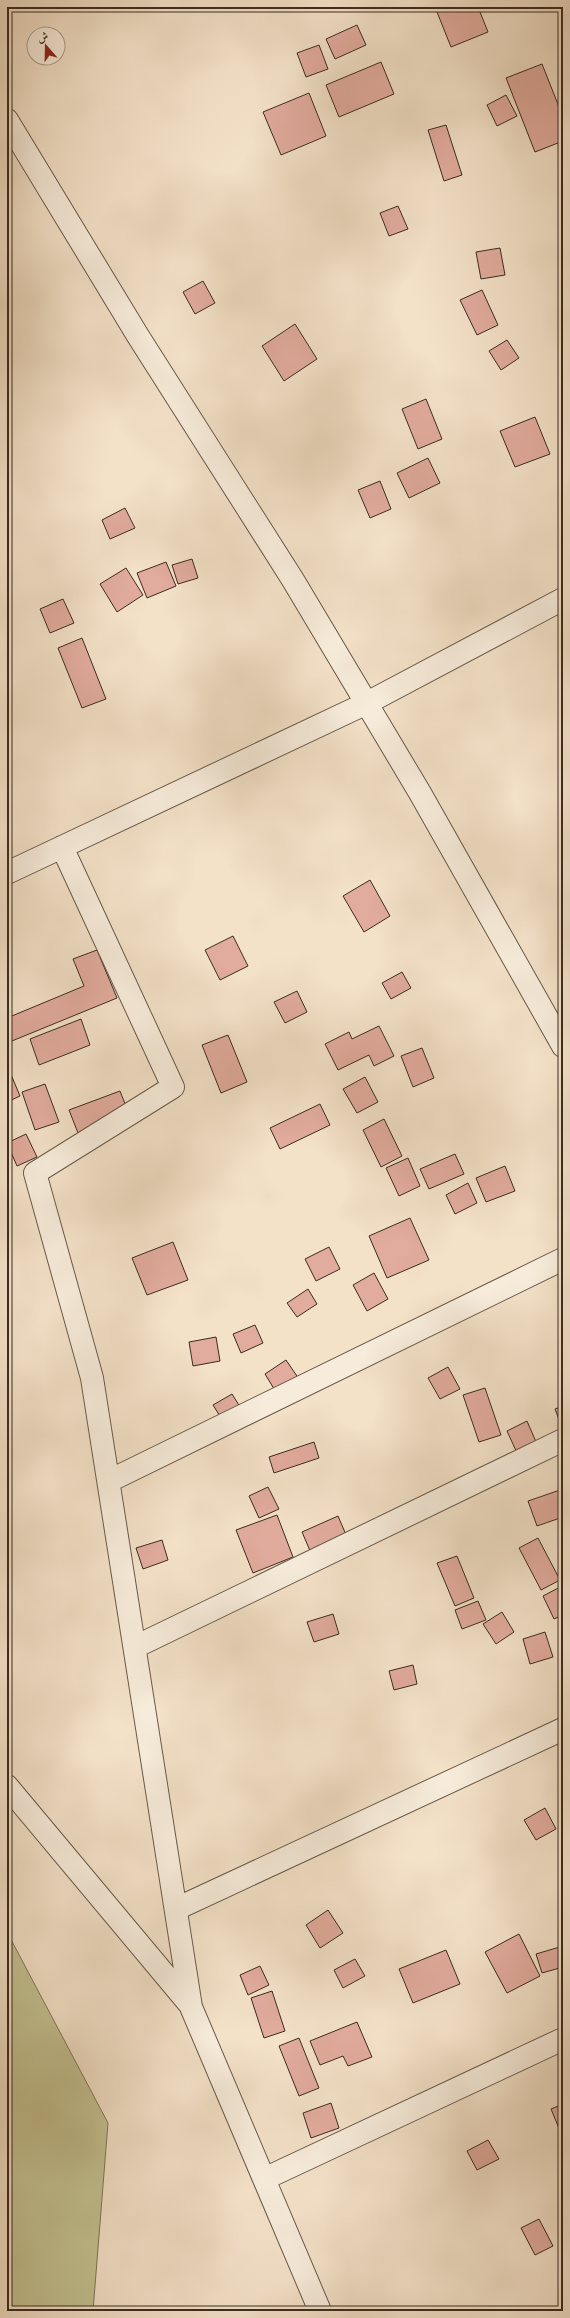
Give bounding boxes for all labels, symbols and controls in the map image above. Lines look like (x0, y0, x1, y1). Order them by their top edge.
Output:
north arrow (26, 26, 66, 66)
text: ش (35, 28, 51, 46)

